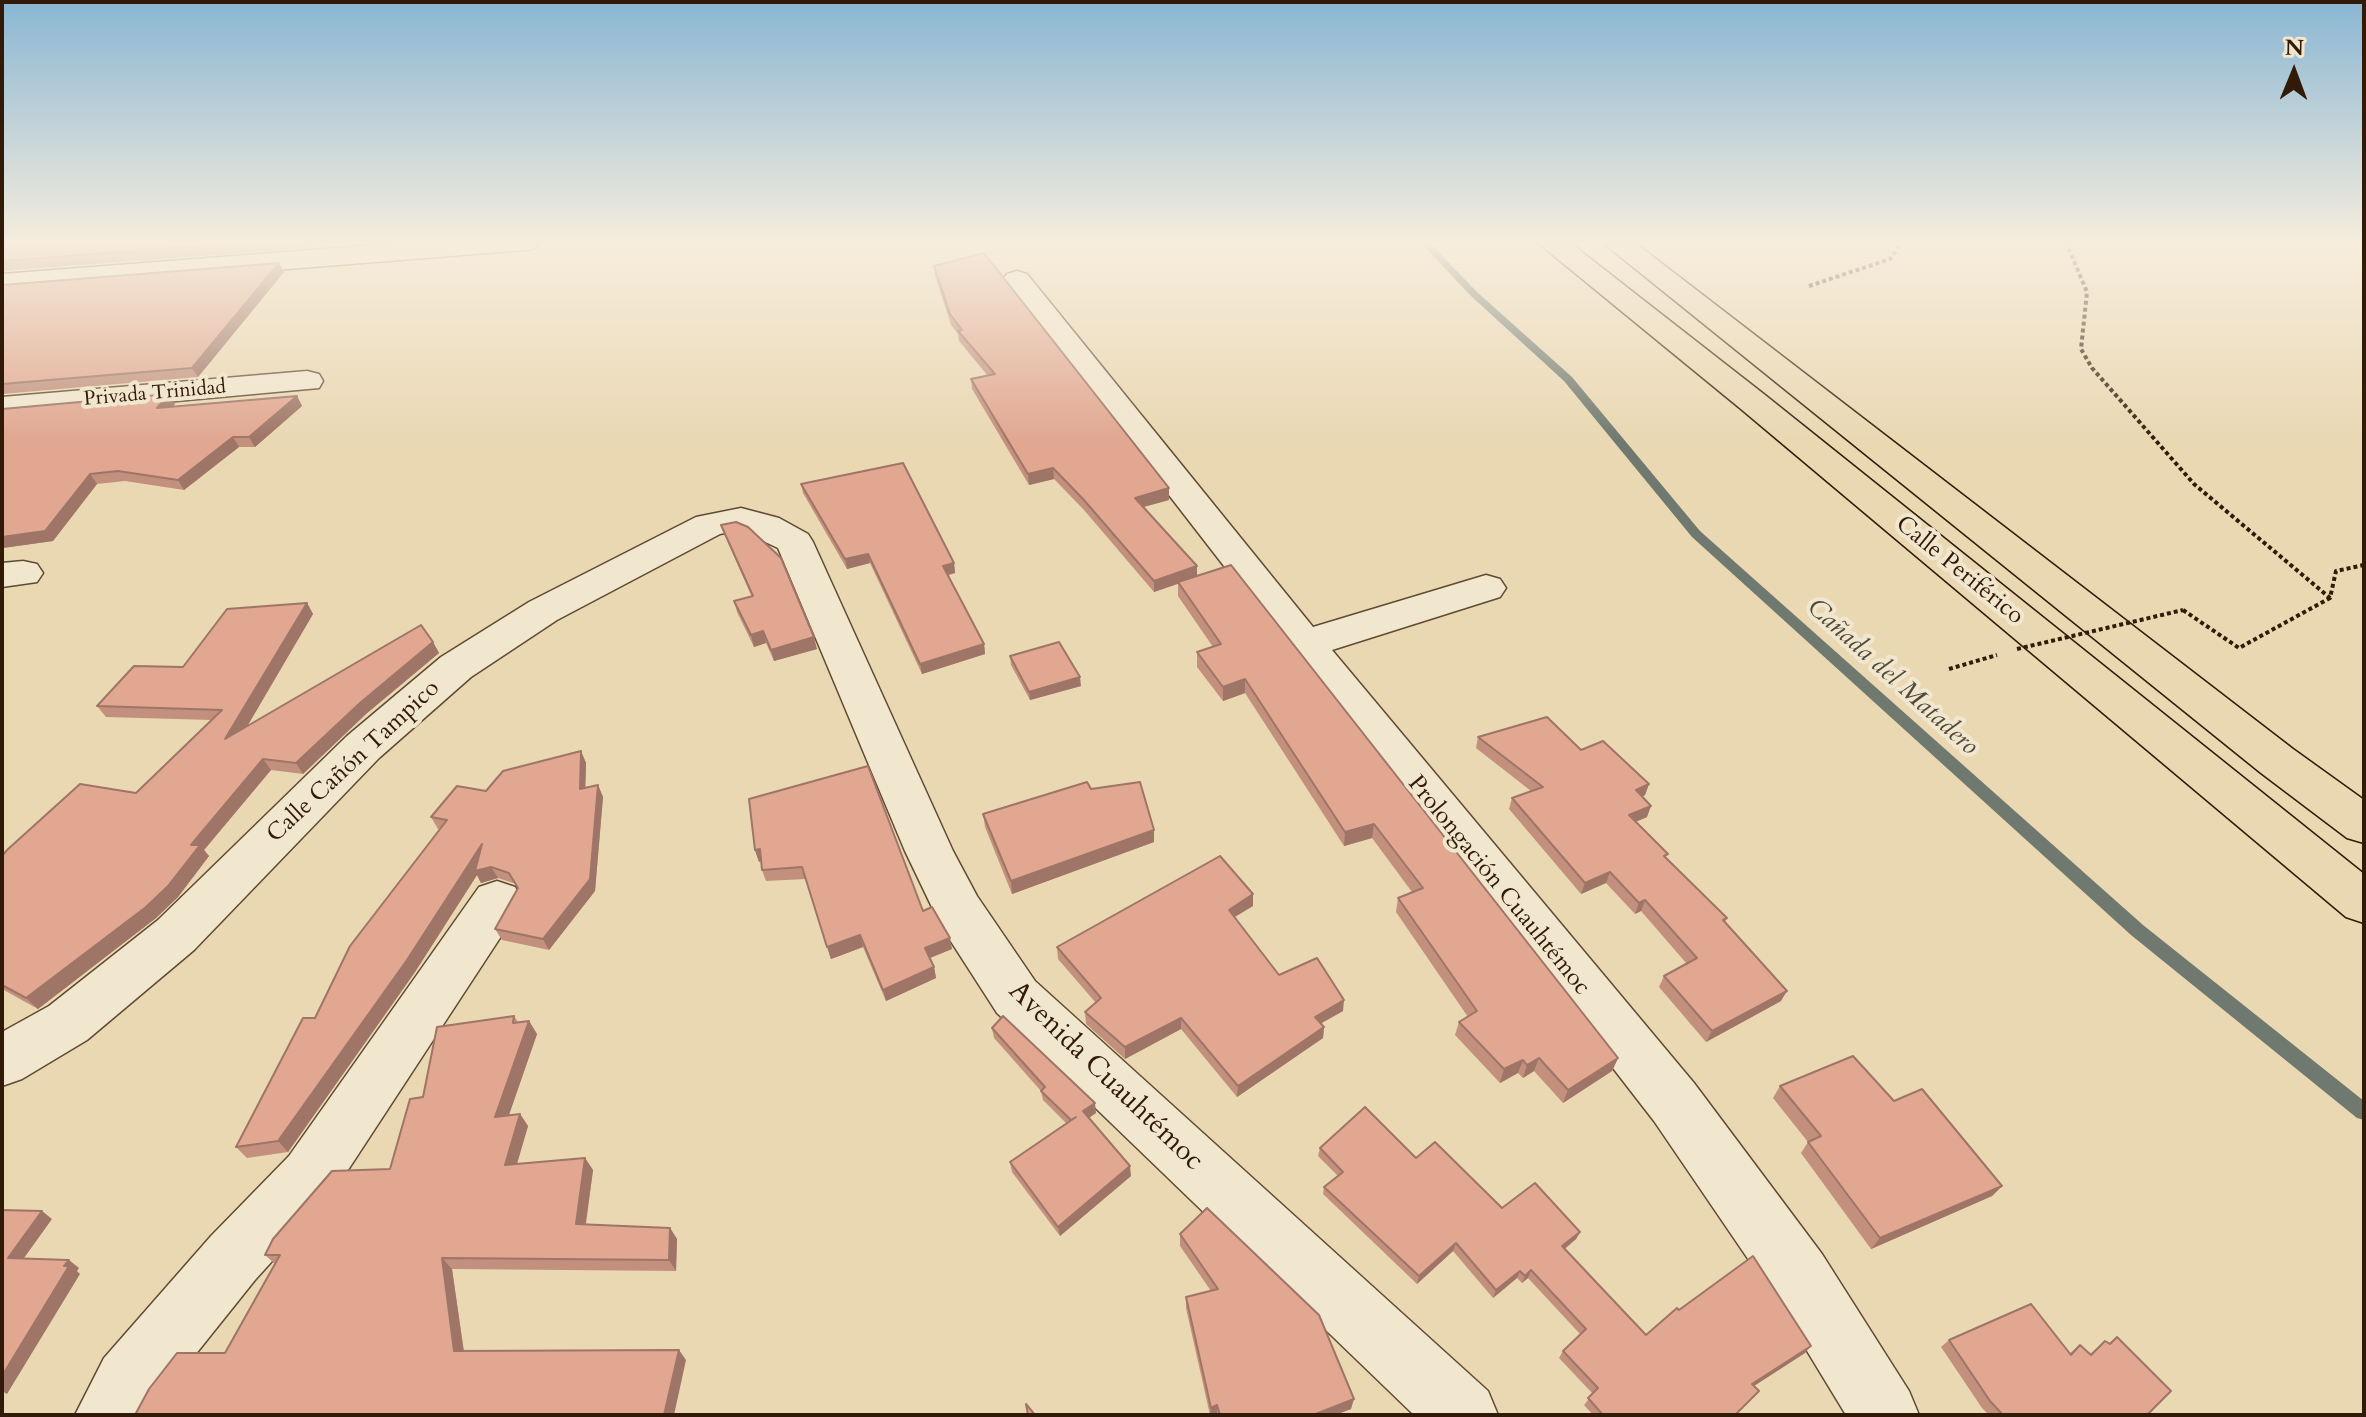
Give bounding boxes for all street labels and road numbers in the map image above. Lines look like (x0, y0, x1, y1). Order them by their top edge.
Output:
street label: Privada Trinidad (83, 376, 227, 412)
street label: Calle Periférico (1889, 511, 2029, 631)
street label: Calle Cañón Tampico (262, 675, 446, 849)
street label: Prolongación Cuauhtémoc (1401, 770, 1595, 1002)
street label: Avenida Cuauhtémoc (1001, 975, 1209, 1179)

